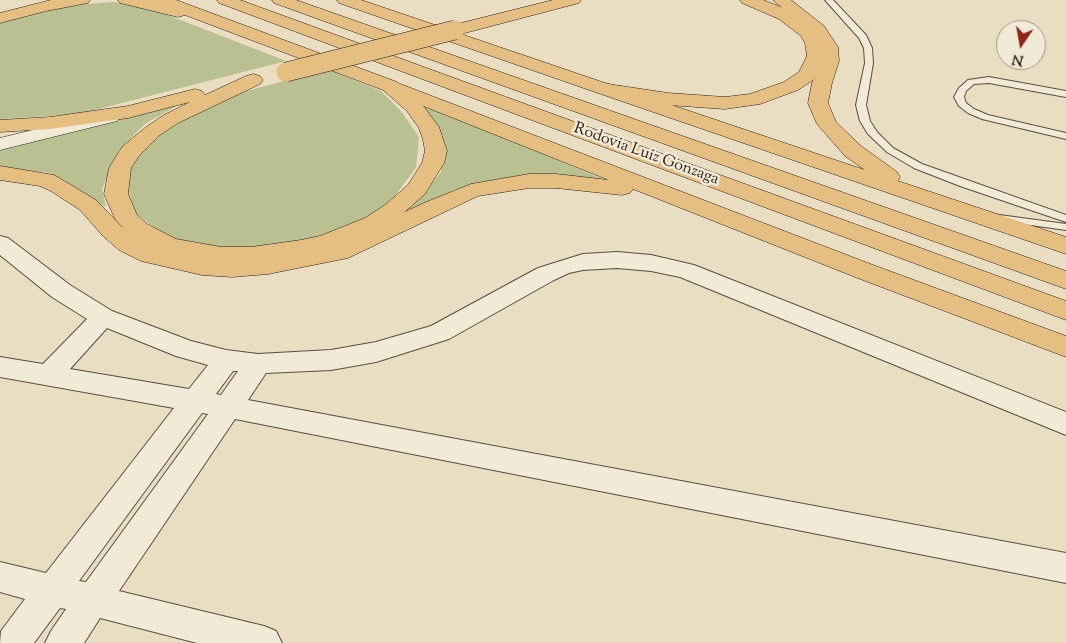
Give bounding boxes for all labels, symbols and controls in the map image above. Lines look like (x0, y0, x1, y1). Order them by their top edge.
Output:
north arrow (996, 20, 1046, 70)
text: N (1011, 48, 1026, 70)
street label: Rodovia Luiz Gonzaga (571, 120, 721, 190)

